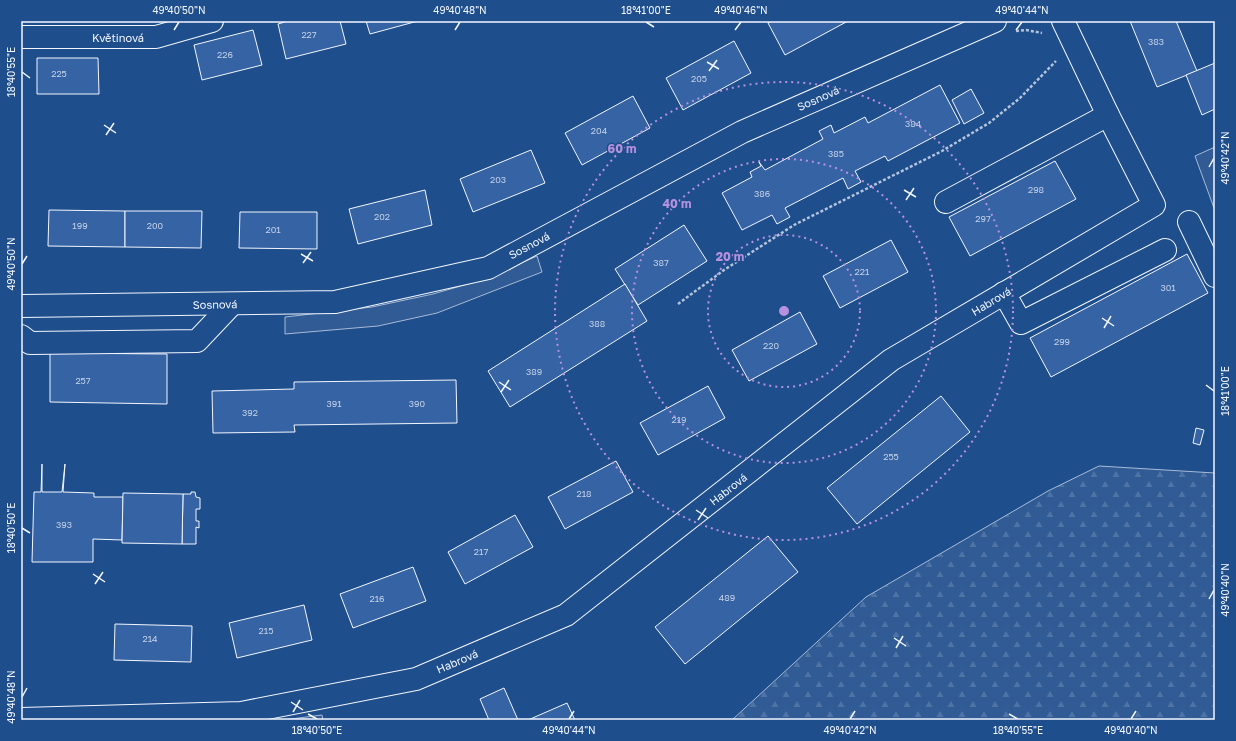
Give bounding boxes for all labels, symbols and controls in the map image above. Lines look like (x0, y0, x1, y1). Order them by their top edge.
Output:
text: 49°40'50"N (152, 4, 206, 16)
text: 49°40'48"N (433, 4, 487, 16)
text: 18°41'00"E (621, 4, 671, 16)
text: 49°40'46"N (714, 4, 768, 16)
text: 49°40'44"N (995, 4, 1049, 16)
house number: 227 (301, 29, 317, 40)
street label: Květinová (92, 31, 144, 44)
house number: 383 (1148, 36, 1164, 47)
text: 18°40'55"E (5, 47, 17, 97)
house number: 226 (217, 49, 233, 60)
house number: 225 (51, 68, 67, 79)
house number: 205 (691, 73, 707, 84)
street label: Sosnová (795, 83, 841, 113)
house number: 384 (905, 118, 922, 129)
house number: 204 (591, 125, 608, 136)
text: 49°40'42"N (1219, 131, 1231, 185)
text: 60 m (608, 141, 636, 156)
house number: 385 (828, 148, 844, 159)
house number: 203 (490, 174, 506, 185)
house number: 298 (1028, 184, 1044, 195)
house number: 386 (754, 188, 770, 199)
text: 40 m (663, 196, 691, 211)
house number: 202 (374, 211, 390, 222)
house number: 297 (975, 213, 991, 224)
house number: 199 (72, 220, 88, 231)
house number: 200 (147, 220, 164, 231)
house number: 201 (265, 224, 281, 235)
street label: Sosnová (506, 229, 552, 261)
text: 49°40'50"N (5, 237, 17, 291)
text: 20 m (716, 249, 744, 264)
house number: 387 (653, 257, 669, 268)
house number: 221 (855, 266, 870, 277)
house number: 301 (1160, 282, 1176, 293)
street label: Habrová (969, 284, 1013, 318)
street label: Sosnová (193, 297, 237, 311)
centre of rings (777, 304, 791, 318)
house number: 388 (589, 318, 605, 329)
house number: 299 (1054, 336, 1070, 347)
house number: 220 (763, 340, 779, 351)
house number: 389 (526, 366, 542, 377)
text: 18°41'00"E (1219, 366, 1231, 416)
house number: 257 (75, 375, 91, 386)
house number: 391 (326, 398, 342, 409)
house number: 390 (409, 398, 426, 409)
house number: 392 (242, 407, 258, 418)
house number: 219 (671, 414, 687, 425)
house number: 255 (883, 451, 899, 462)
street label: Habrová (707, 470, 749, 508)
house number: 218 (576, 488, 592, 499)
text: 18°40'50"E (5, 503, 17, 553)
house number: 393 (56, 519, 72, 530)
house number: 217 (474, 546, 488, 557)
text: 49°40'40"N (1219, 563, 1231, 617)
house number: 489 (719, 592, 735, 603)
house number: 216 (369, 593, 385, 604)
house number: 215 (259, 625, 273, 636)
house number: 214 (142, 633, 158, 644)
street label: Habrová (434, 646, 480, 676)
text: 49°40'48"N (5, 670, 17, 724)
text: 18°40'50"E (292, 724, 342, 736)
text: 49°40'44"N (542, 724, 596, 736)
text: 49°40'42"N (823, 724, 877, 736)
text: 18°40'55"E (993, 724, 1043, 736)
text: 49°40'40"N (1104, 724, 1158, 736)

